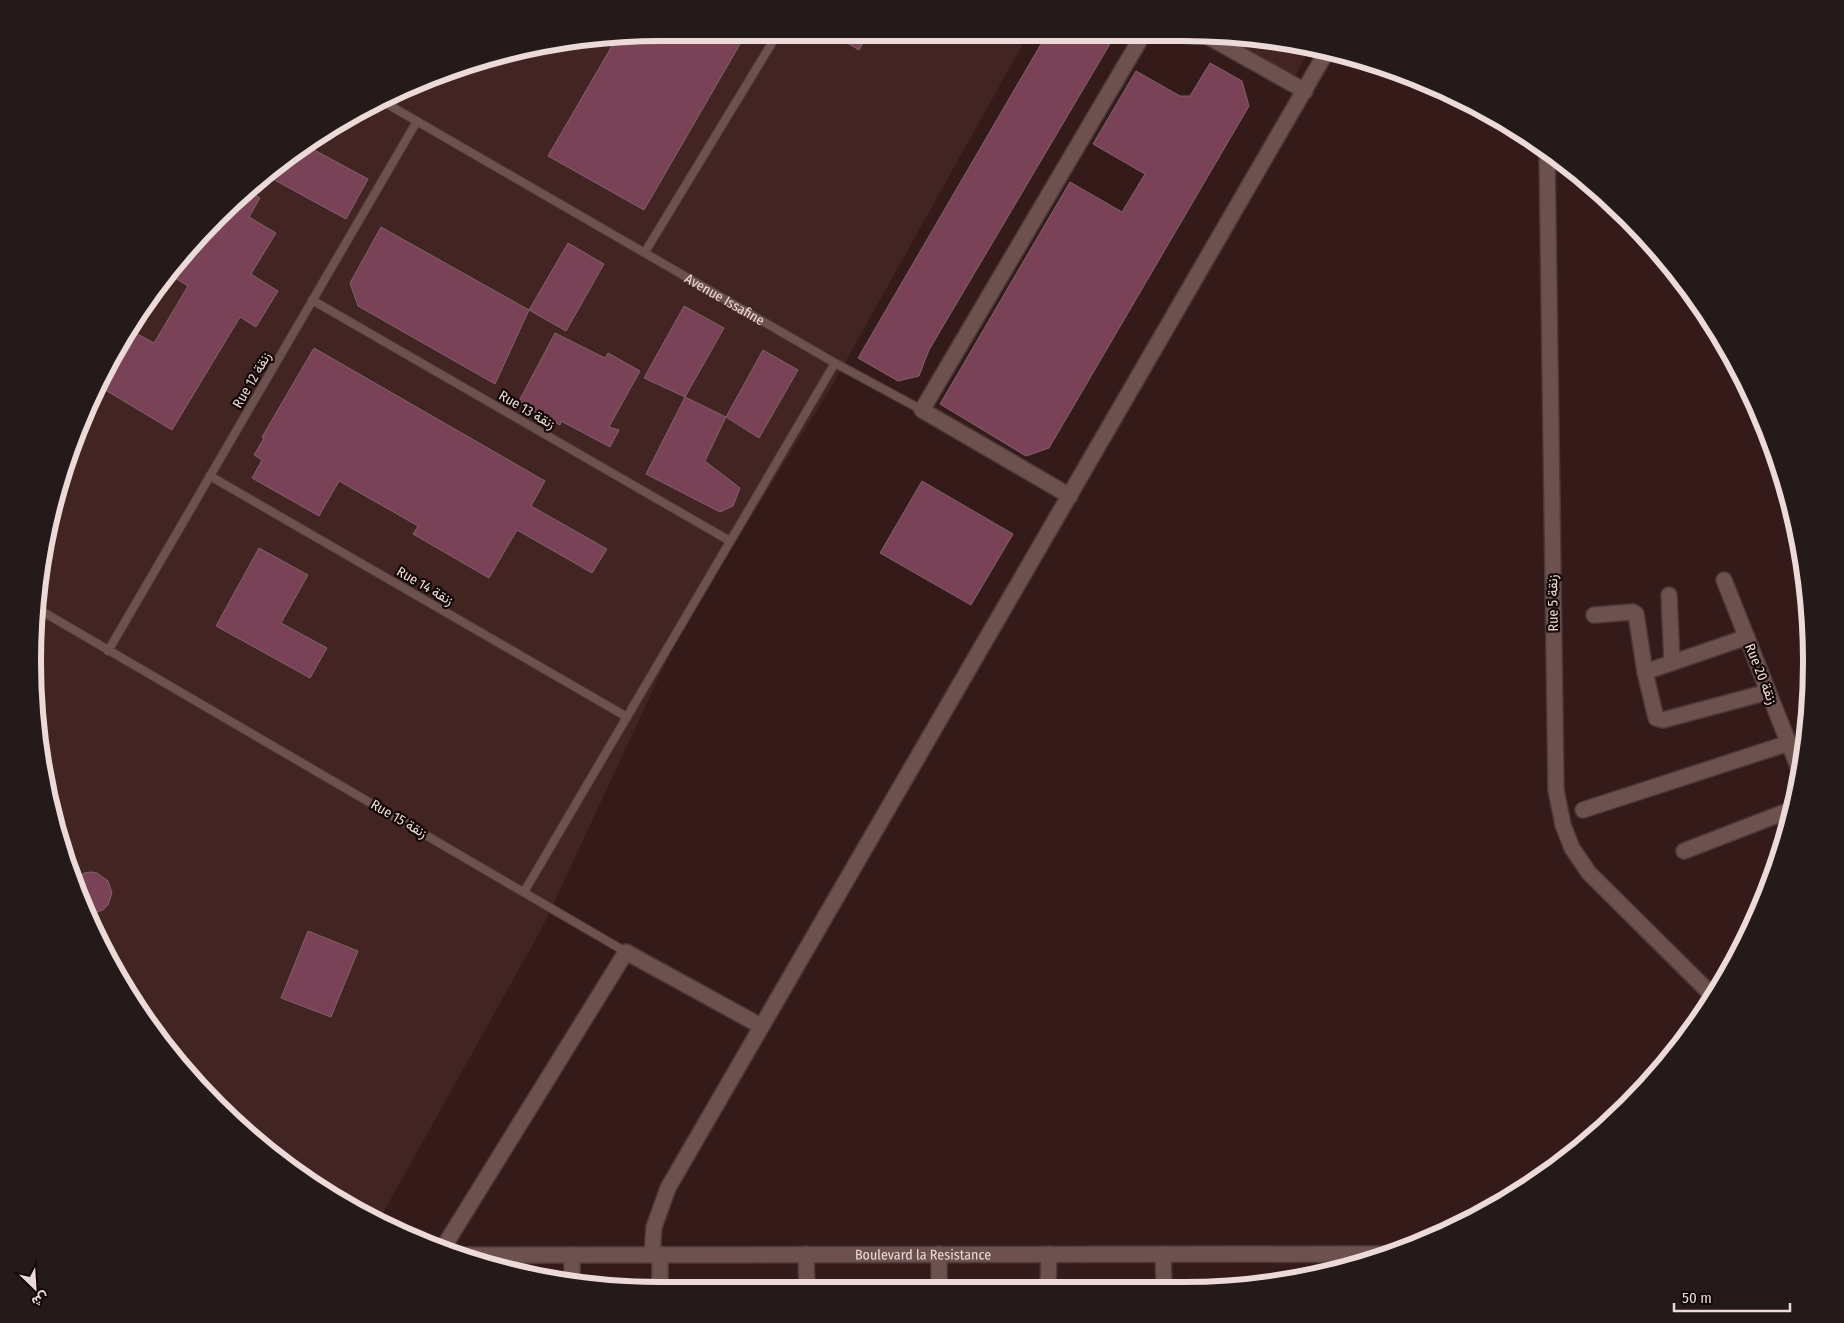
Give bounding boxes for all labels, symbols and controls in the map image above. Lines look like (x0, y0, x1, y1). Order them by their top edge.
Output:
street label: Avenue Issafine (682, 270, 768, 329)
street label: Rue 12 زنقة (229, 349, 275, 411)
street label: Rue 13 زنقة (496, 387, 558, 433)
street label: Rue 14 زنقة (394, 563, 457, 609)
street label: Rue 5 زنقة (1544, 574, 1562, 632)
street label: Rue 20 زنقة (1741, 641, 1781, 707)
street label: Rue 15 زنقة (368, 796, 430, 842)
street label: Boulevard la Resistance (855, 1246, 991, 1263)
north arrow (10, 1263, 60, 1313)
scale bar (1674, 1280, 1790, 1312)
text: ش (29, 1288, 52, 1311)
text: 50 m (1682, 1289, 1712, 1307)

